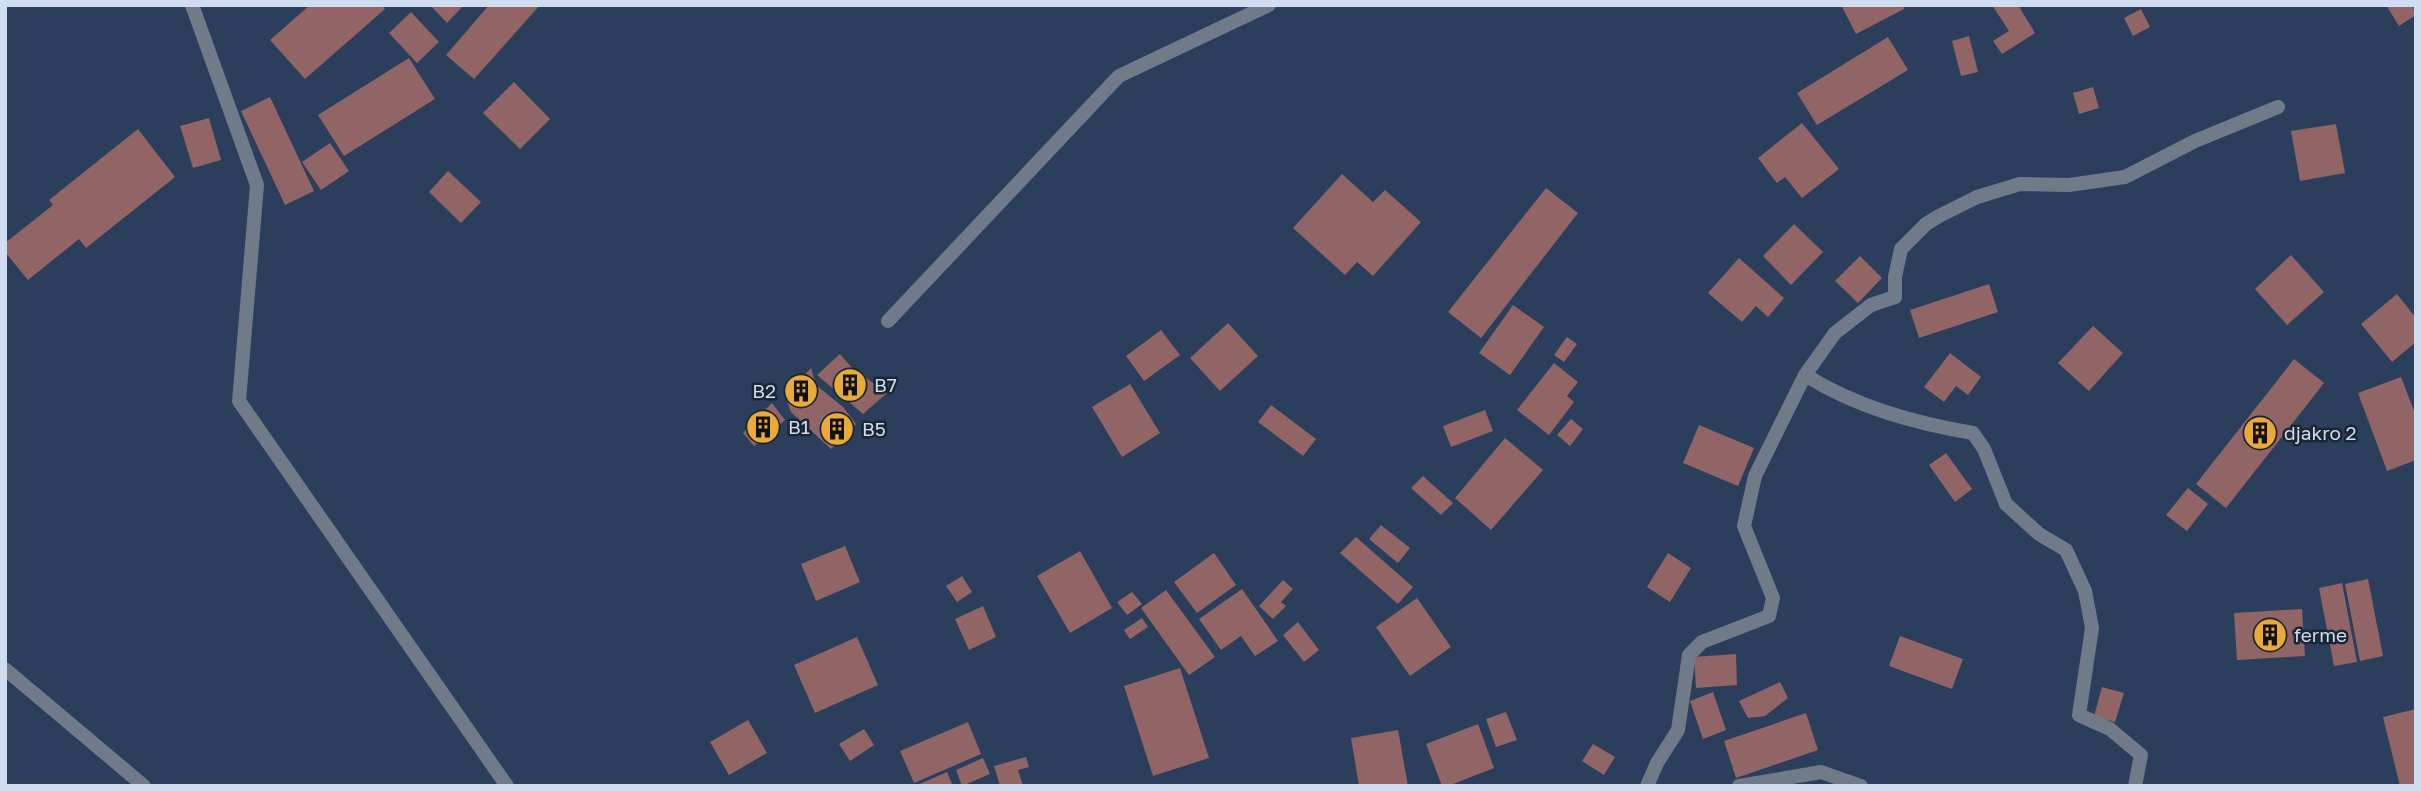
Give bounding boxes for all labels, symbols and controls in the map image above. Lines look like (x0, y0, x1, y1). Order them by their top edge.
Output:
building icon: B7 (831, 366, 869, 404)
building icon: B2 (782, 372, 820, 410)
place label: B7 (874, 373, 897, 396)
place label: B2 (752, 379, 776, 402)
building icon: B1 (744, 408, 782, 446)
building icon: B5 (818, 410, 856, 448)
building icon: djakro 2 (2241, 414, 2279, 452)
place label: B1 (788, 415, 810, 438)
place label: B5 (862, 417, 886, 440)
place label: djakro 2 (2284, 421, 2357, 444)
building icon: ferme (2251, 616, 2289, 654)
place label: ferme (2294, 623, 2347, 646)

